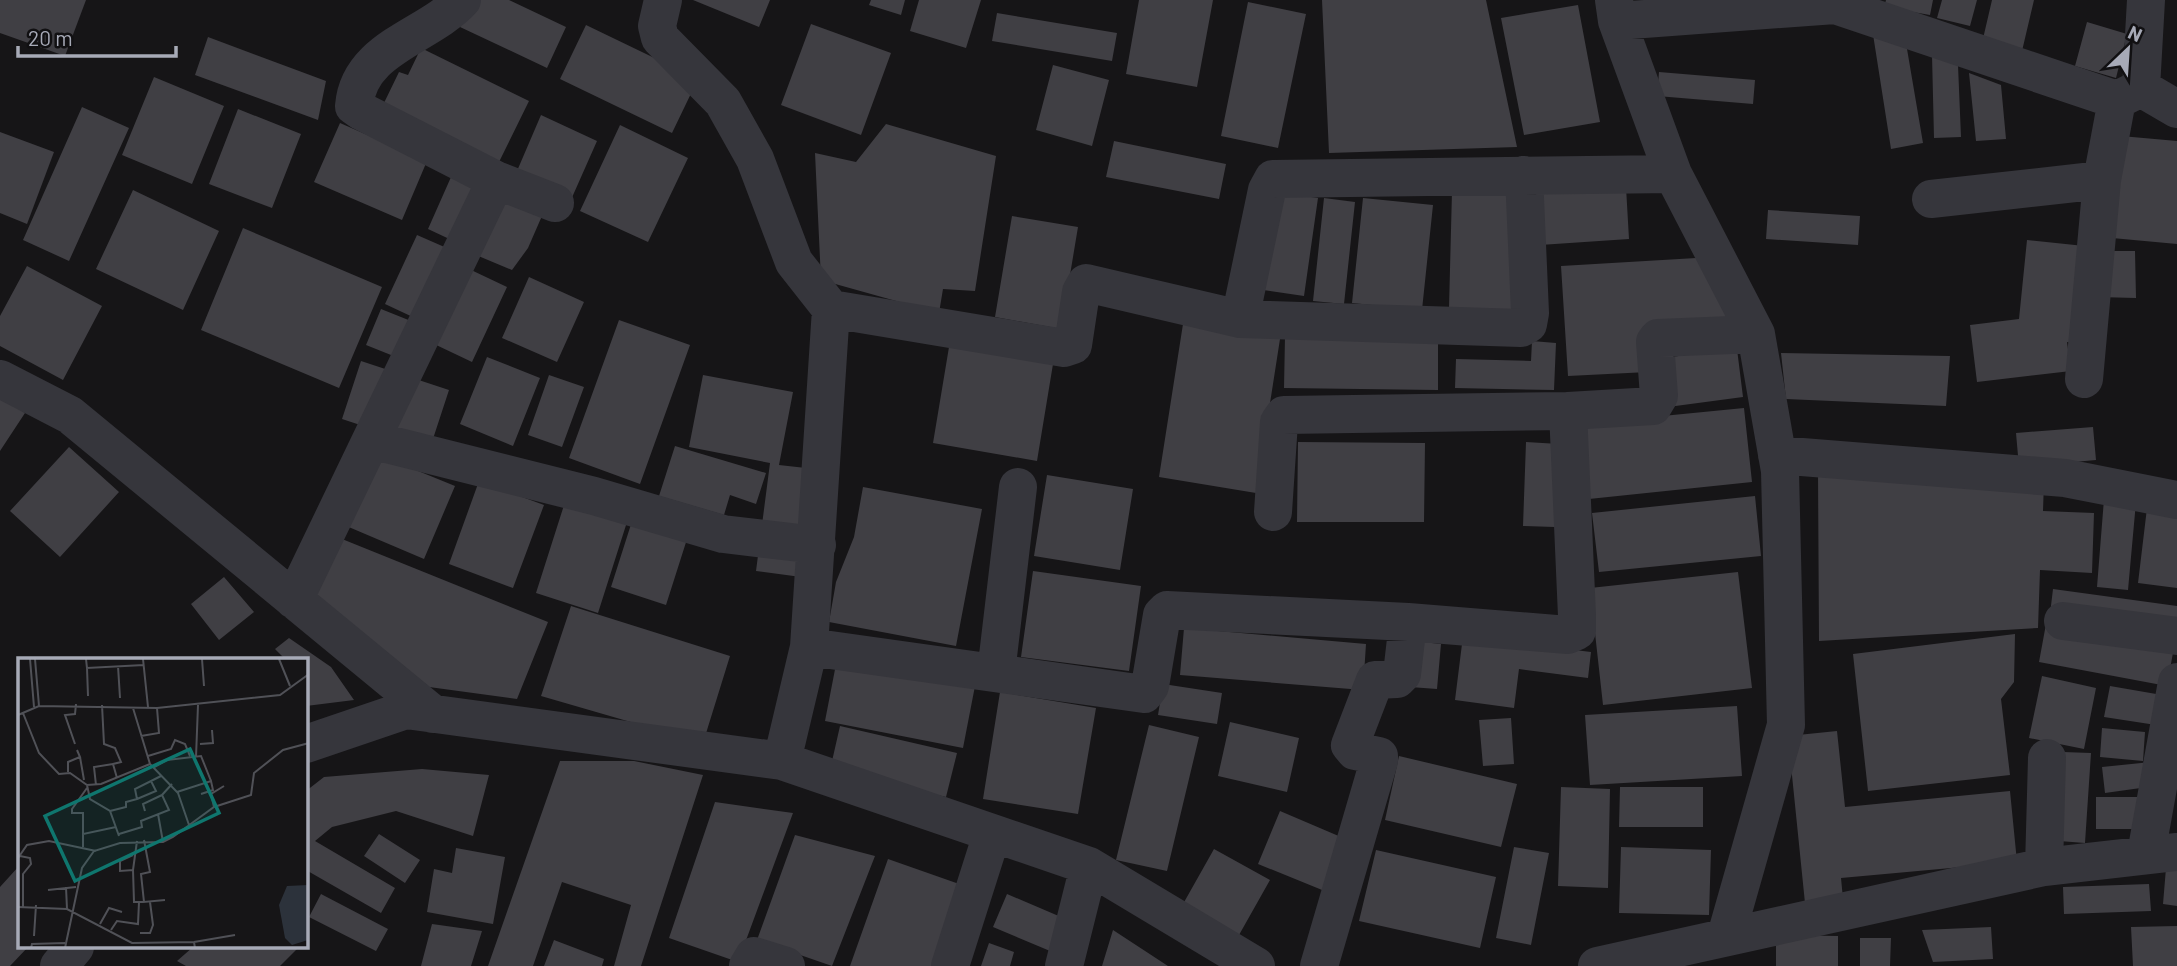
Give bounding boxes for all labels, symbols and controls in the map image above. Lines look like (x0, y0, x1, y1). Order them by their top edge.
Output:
scale bar (18, 14, 175, 58)
north arrow (2093, 14, 2163, 84)
text: N (2125, 20, 2146, 46)
text: 20 m (28, 25, 73, 50)
inset map (18, 658, 308, 948)

